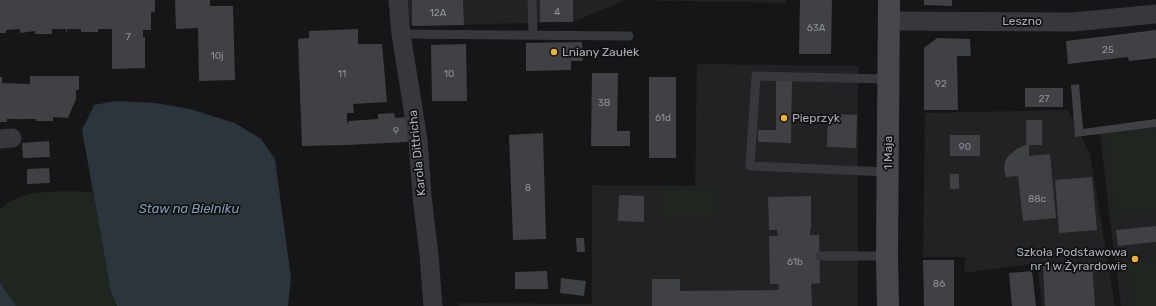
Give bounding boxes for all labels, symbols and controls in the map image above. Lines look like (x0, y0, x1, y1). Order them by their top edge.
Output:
house number: 4 (554, 6, 560, 18)
house number: 12A (430, 7, 447, 19)
street label: Leszno (1002, 14, 1042, 28)
house number: 63A (807, 22, 826, 34)
house number: 7 (125, 31, 131, 43)
house number: 25 (1102, 44, 1114, 56)
place label: Lniany Zaułek (562, 45, 640, 59)
marker: Lniany Zaułek (549, 47, 559, 57)
house number: 10j (210, 50, 224, 62)
house number: 11 (338, 68, 346, 80)
house number: 10 (444, 68, 454, 80)
house number: 92 (935, 78, 947, 90)
house number: 27 (1039, 93, 1050, 105)
house number: 3B (598, 97, 611, 109)
street label: Karola Dittricha (406, 109, 428, 197)
place label: Pieprzyk (792, 111, 841, 125)
house number: 61d (655, 112, 671, 124)
marker: Pieprzyk (779, 113, 789, 123)
house number: 9 (393, 125, 399, 137)
street label: 1 Maja (881, 136, 895, 170)
house number: 90 (959, 141, 971, 153)
house number: 8 (525, 182, 531, 194)
house number: 88c (1028, 193, 1047, 205)
water label: Staw na Bielniku (139, 201, 240, 216)
place label: Szkoła Podstawowa nr 1 w Żyrardowie (1016, 245, 1127, 273)
marker: Szkoła Podstawowa nr 1 w Żyrardowie (1130, 254, 1140, 264)
house number: 61b (787, 256, 803, 268)
house number: 86 (933, 278, 945, 290)

